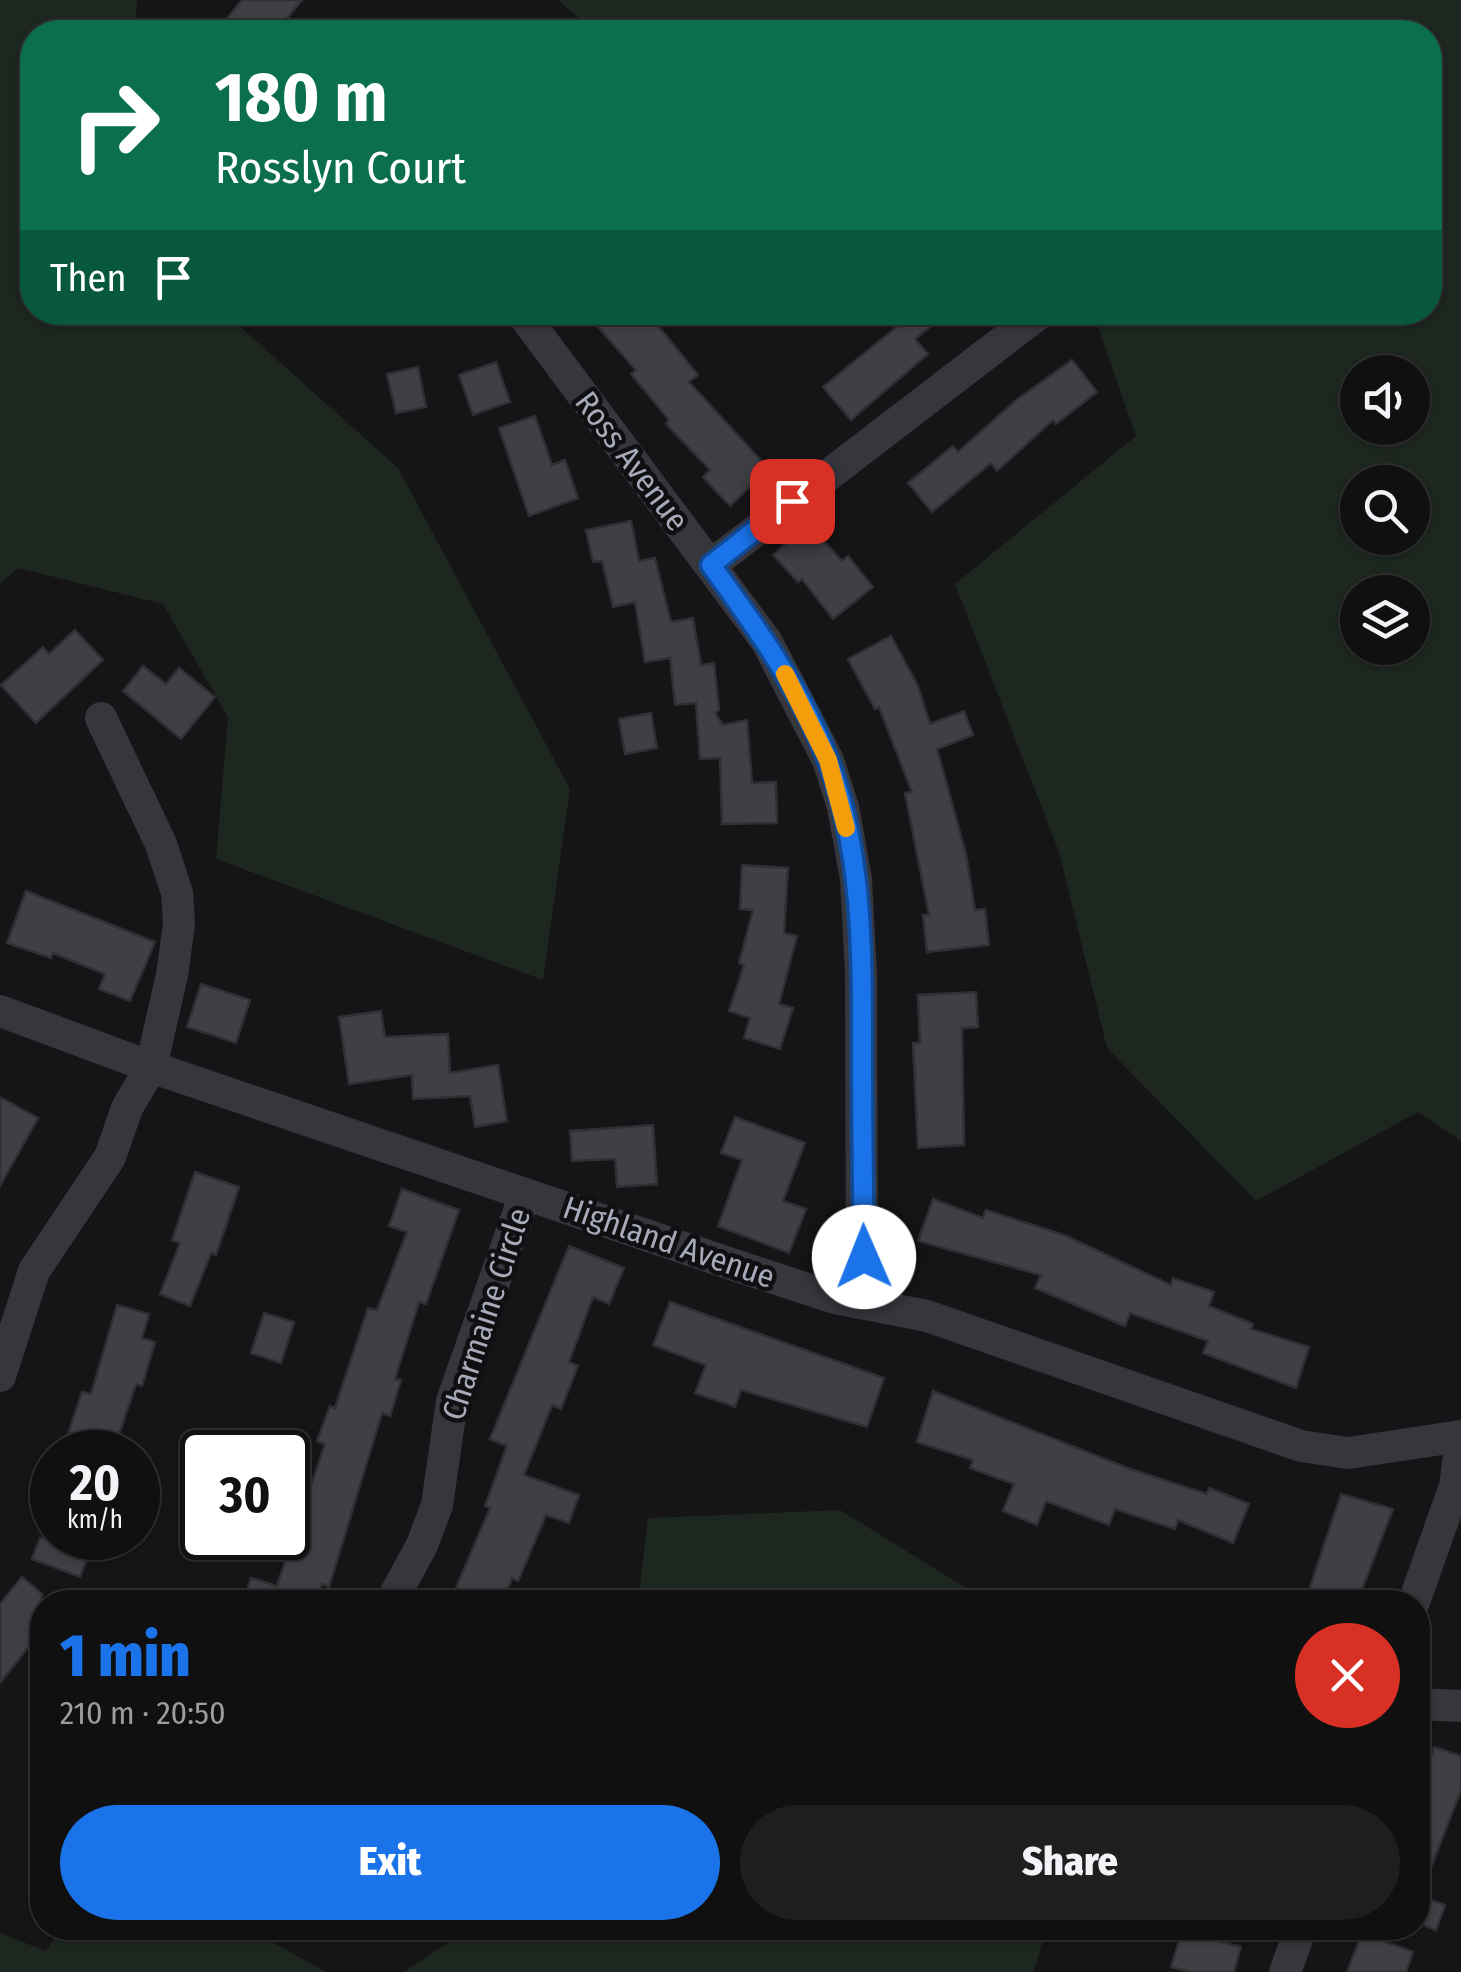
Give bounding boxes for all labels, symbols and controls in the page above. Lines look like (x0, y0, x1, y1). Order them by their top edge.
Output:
text: 180 m (215, 56, 388, 140)
icon: right (50, 60, 180, 190)
text: Rosslyn Court (215, 141, 466, 195)
icon: arrive (146, 250, 201, 305)
text: Then (50, 255, 126, 301)
map controls (1340, 355, 1430, 665)
button: sound (1340, 355, 1430, 445)
street label: Ross Avenue (567, 384, 697, 538)
pin (750, 459, 835, 544)
button: search (1340, 465, 1430, 555)
icon: arrive (765, 474, 820, 529)
button: layers (1340, 575, 1430, 665)
street label: Highland Avenue (558, 1188, 780, 1296)
street label: Charmaine Circle (434, 1203, 538, 1425)
position arrow (812, 1205, 916, 1309)
speed limit sign: 30 (180, 1430, 310, 1560)
text: 20 (70, 1453, 120, 1513)
text: km/h (67, 1505, 123, 1535)
text: 1 min (60, 1620, 191, 1692)
button: close (1295, 1623, 1400, 1728)
text: 210 m · 20:50 (60, 1694, 226, 1732)
button: Exit (60, 1805, 720, 1920)
button: Share (740, 1805, 1400, 1920)

